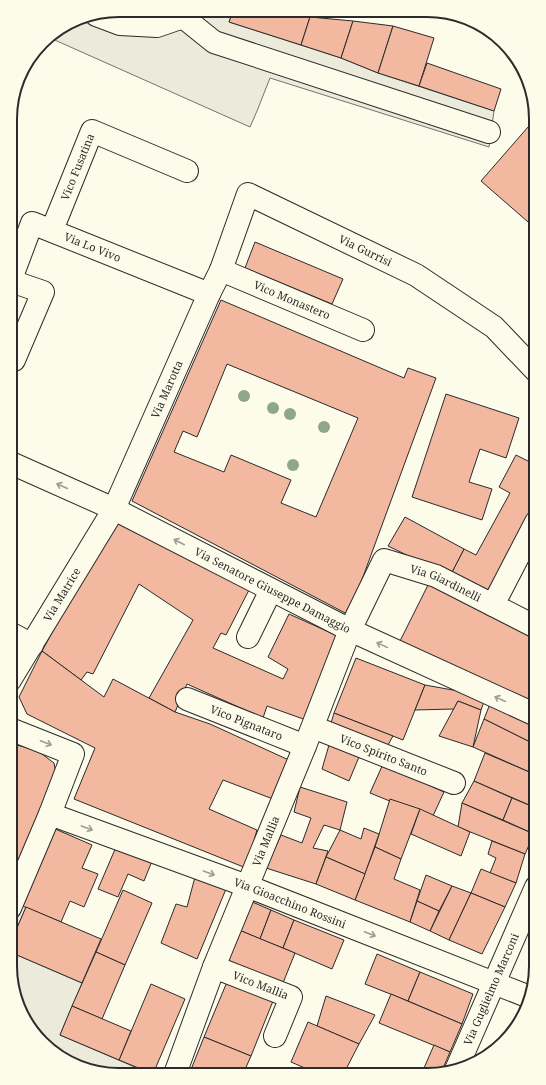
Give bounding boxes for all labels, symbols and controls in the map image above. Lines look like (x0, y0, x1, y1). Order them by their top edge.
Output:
street label: Vico Fusatina (57, 131, 97, 202)
street label: Via Lo Vivo (62, 229, 123, 265)
street label: Via Gurrisi (337, 231, 395, 270)
street label: Vico Monastero (251, 277, 333, 322)
street label: Via Marotta (147, 358, 186, 421)
one-way arrow (56, 481, 68, 489)
one-way arrow (173, 538, 185, 545)
street label: Via Senatore Giuseppe Damaggio (192, 544, 353, 636)
street label: Via Giardinelli (408, 560, 484, 605)
street label: Via Matrice (39, 564, 84, 624)
one-way arrow (377, 641, 389, 648)
one-way arrow (495, 695, 507, 702)
street label: Vico Pignataro (208, 701, 285, 743)
street label: Vico Spirito Santo (338, 730, 430, 779)
one-way arrow (40, 740, 52, 748)
street label: Via Mallia (248, 814, 282, 868)
one-way arrow (81, 824, 93, 832)
one-way arrow (203, 869, 215, 877)
street label: Via Gioacchino Rossini (232, 874, 349, 931)
street label: Via Guglielmo Marconi (460, 930, 522, 1048)
one-way arrow (363, 931, 375, 939)
street label: Vico Mallia (231, 967, 291, 1002)

